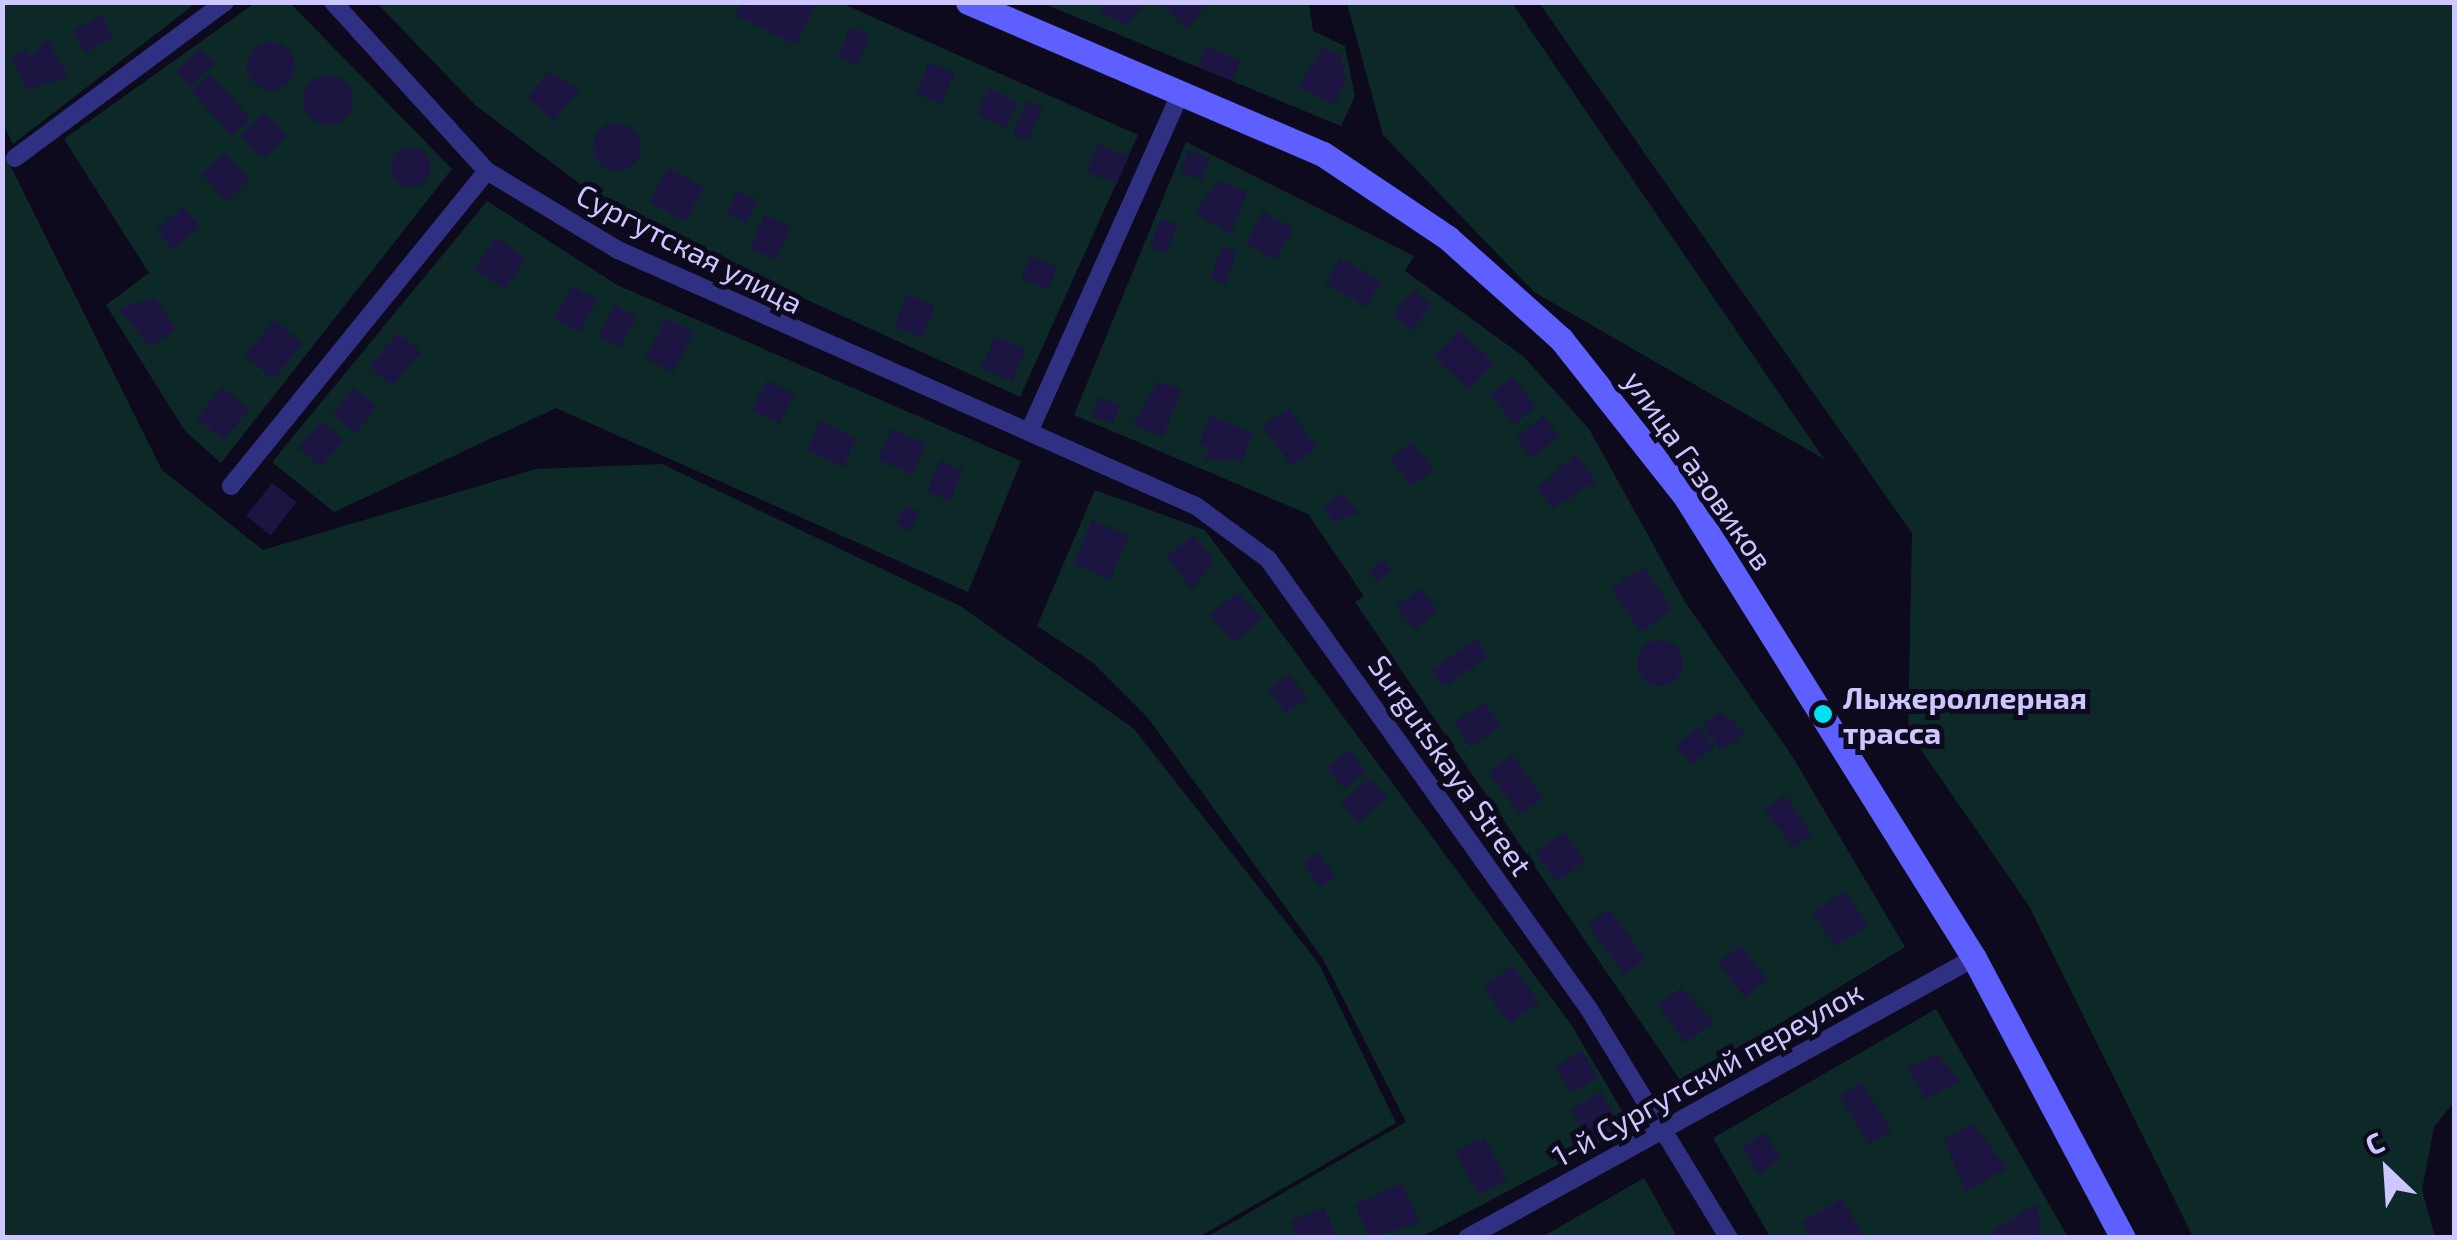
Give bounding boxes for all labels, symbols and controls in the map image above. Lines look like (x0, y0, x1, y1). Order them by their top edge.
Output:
street label: Сургутская улица (571, 175, 809, 321)
street label: улица Газовиков (1617, 363, 1781, 577)
street label: Surgutskaya Street (1362, 648, 1540, 882)
place label: Лыжероллерная трасса (1843, 679, 2087, 750)
marker: Лыжероллерная трасса (1812, 703, 1834, 725)
street label: 1-й Сургутский переулок (1546, 973, 1868, 1173)
north arrow (2337, 1120, 2437, 1220)
text: С (2360, 1124, 2389, 1162)

